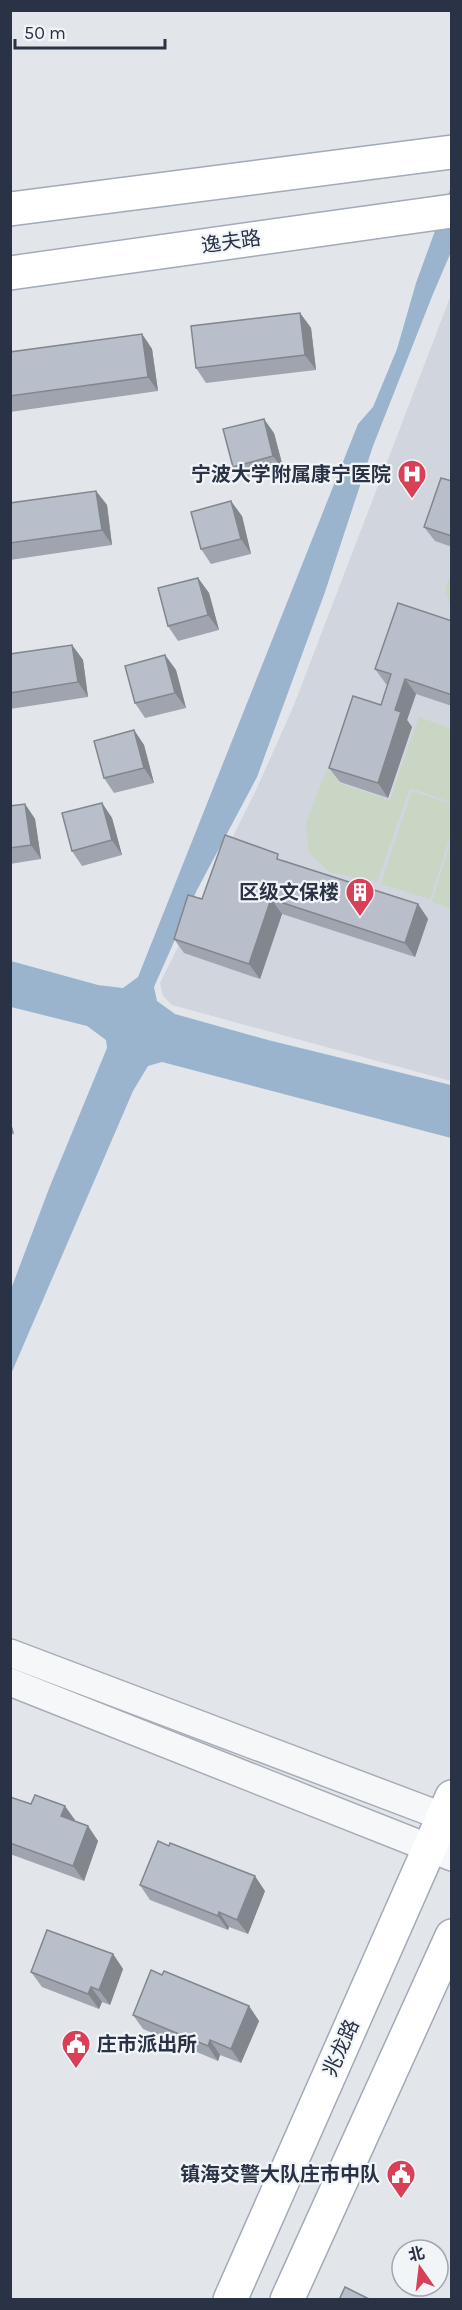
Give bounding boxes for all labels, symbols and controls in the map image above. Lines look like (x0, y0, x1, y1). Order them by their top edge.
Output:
scale bar (15, 12, 165, 50)
text: 50 m (24, 22, 66, 44)
street label: 逸夫路 (200, 226, 262, 258)
hospital icon: 宁波大学附属康宁医院 (396, 458, 428, 500)
place label: 宁波大学附属康宁医院 (191, 463, 391, 486)
building icon: 区级文保楼 (344, 876, 376, 918)
place label: 区级文保楼 (239, 881, 339, 904)
street label: 兆龙路 (318, 2016, 364, 2080)
public building icon: 庄市派出所 (60, 2028, 92, 2070)
place label: 庄市派出所 (97, 2033, 197, 2056)
public building icon: 镇海交警大队庄市中队 (385, 2158, 417, 2200)
place label: 镇海交警大队庄市中队 (180, 2163, 380, 2186)
north arrow (390, 2238, 450, 2298)
text: 北 (406, 2243, 427, 2265)

